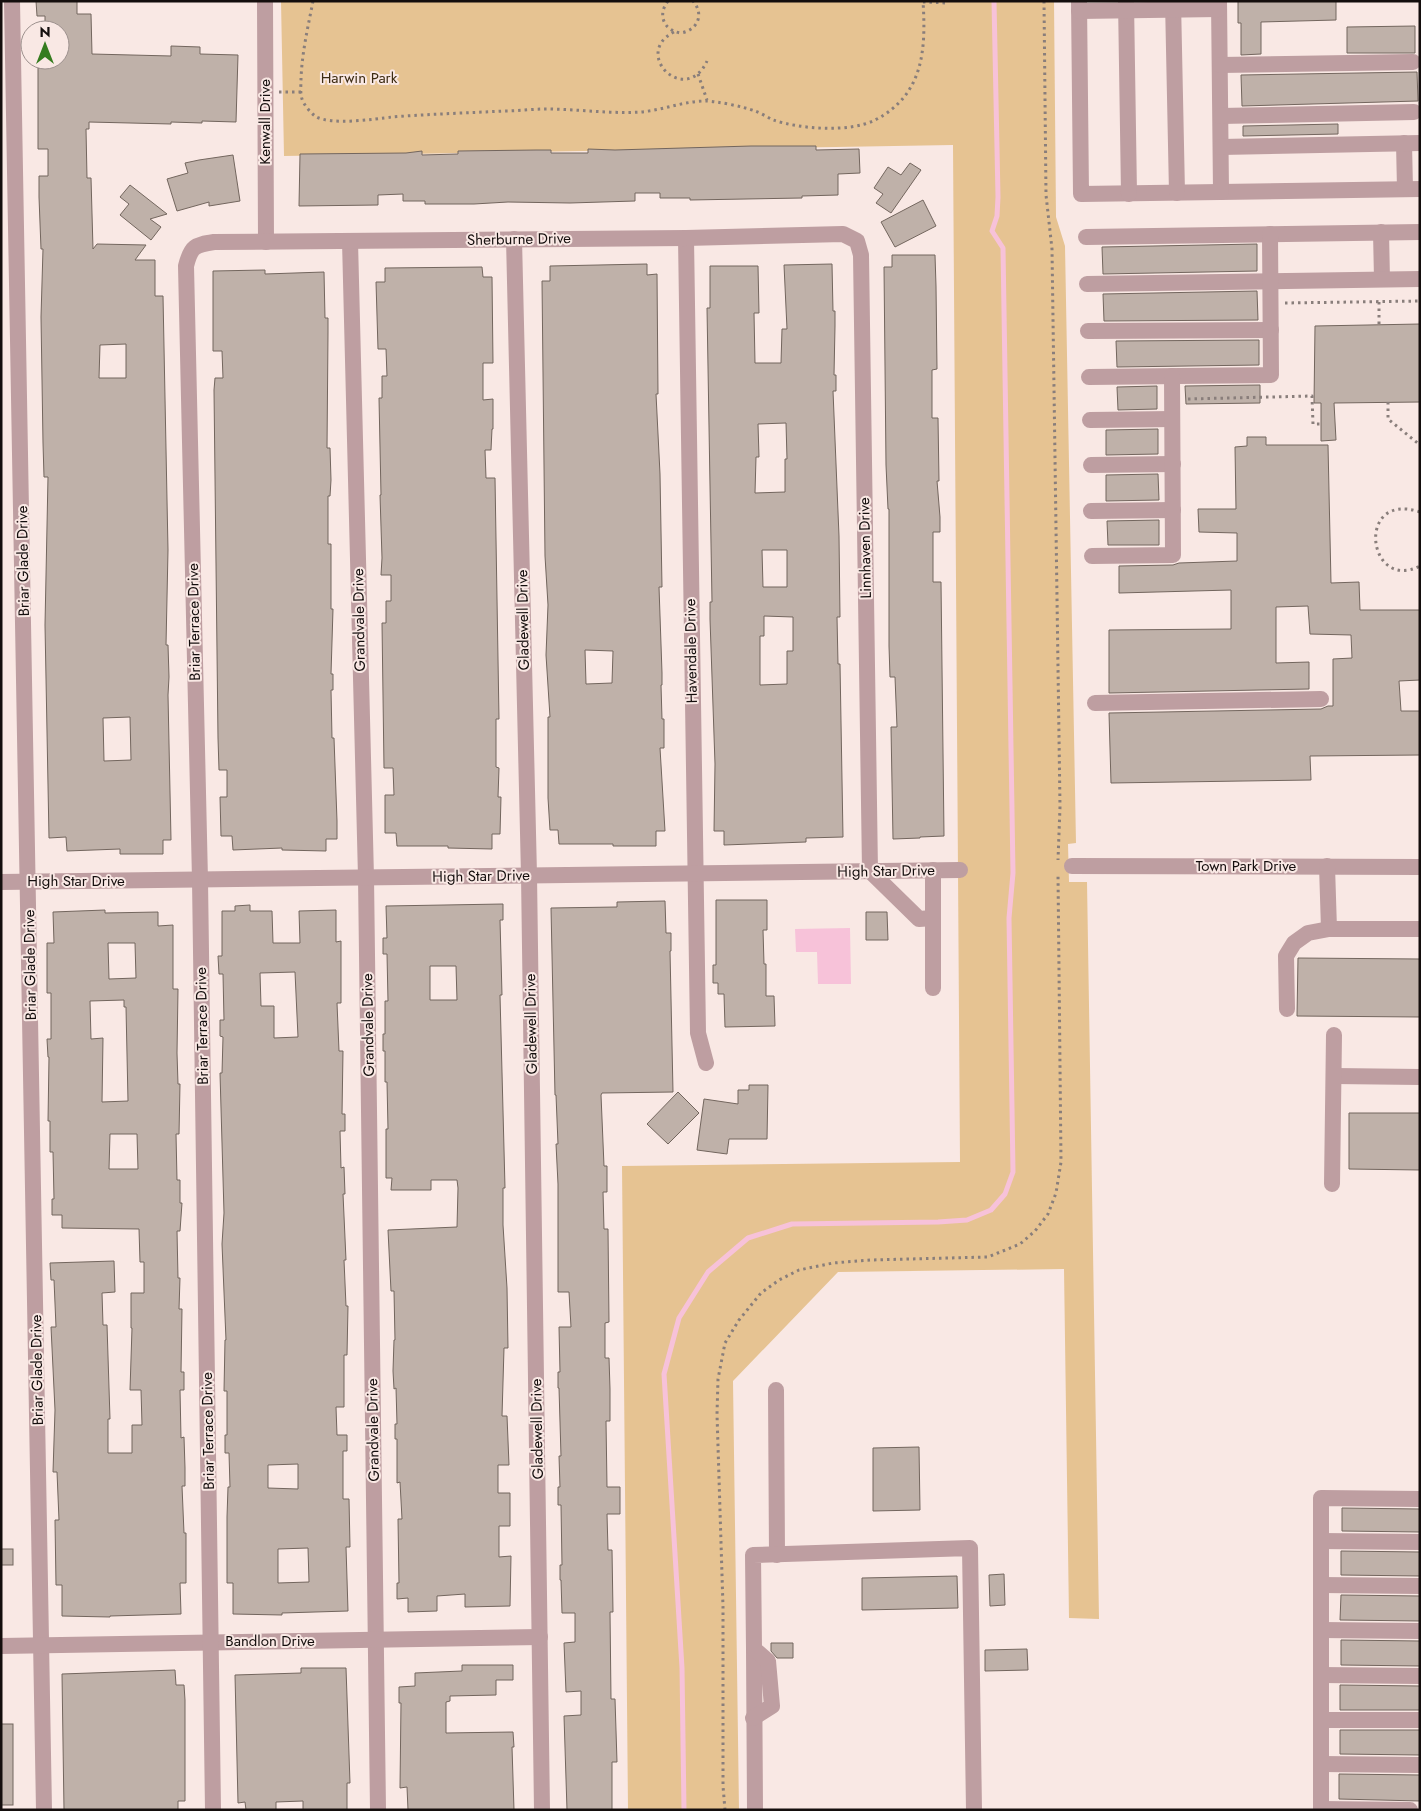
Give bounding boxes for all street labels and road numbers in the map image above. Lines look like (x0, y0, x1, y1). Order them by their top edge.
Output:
street label: Kenwall Drive (254, 79, 276, 165)
street label: Sherburne Drive (467, 227, 571, 251)
street label: Linnhaven Drive (853, 497, 877, 599)
street label: Briar Glade Drive (11, 505, 35, 617)
street label: Briar Terrace Drive (182, 563, 206, 681)
street label: Grandvale Drive (347, 568, 371, 672)
street label: Gladewell Drive (511, 569, 535, 671)
street label: Havendale Drive (679, 598, 703, 704)
street label: Town Park Drive (1196, 855, 1297, 877)
street label: High Star Drive (837, 859, 935, 883)
street label: High Star Drive (432, 864, 530, 888)
street label: High Star Drive (27, 870, 125, 892)
street label: Briar Glade Drive (18, 909, 42, 1021)
street label: Briar Terrace Drive (190, 967, 214, 1085)
street label: Grandvale Drive (356, 973, 380, 1077)
street label: Gladewell Drive (519, 973, 543, 1075)
street label: Briar Glade Drive (25, 1314, 49, 1426)
street label: Briar Terrace Drive (196, 1372, 220, 1490)
street label: Grandvale Drive (361, 1378, 385, 1482)
street label: Gladewell Drive (525, 1378, 549, 1480)
street label: Bandlon Drive (225, 1630, 315, 1652)

